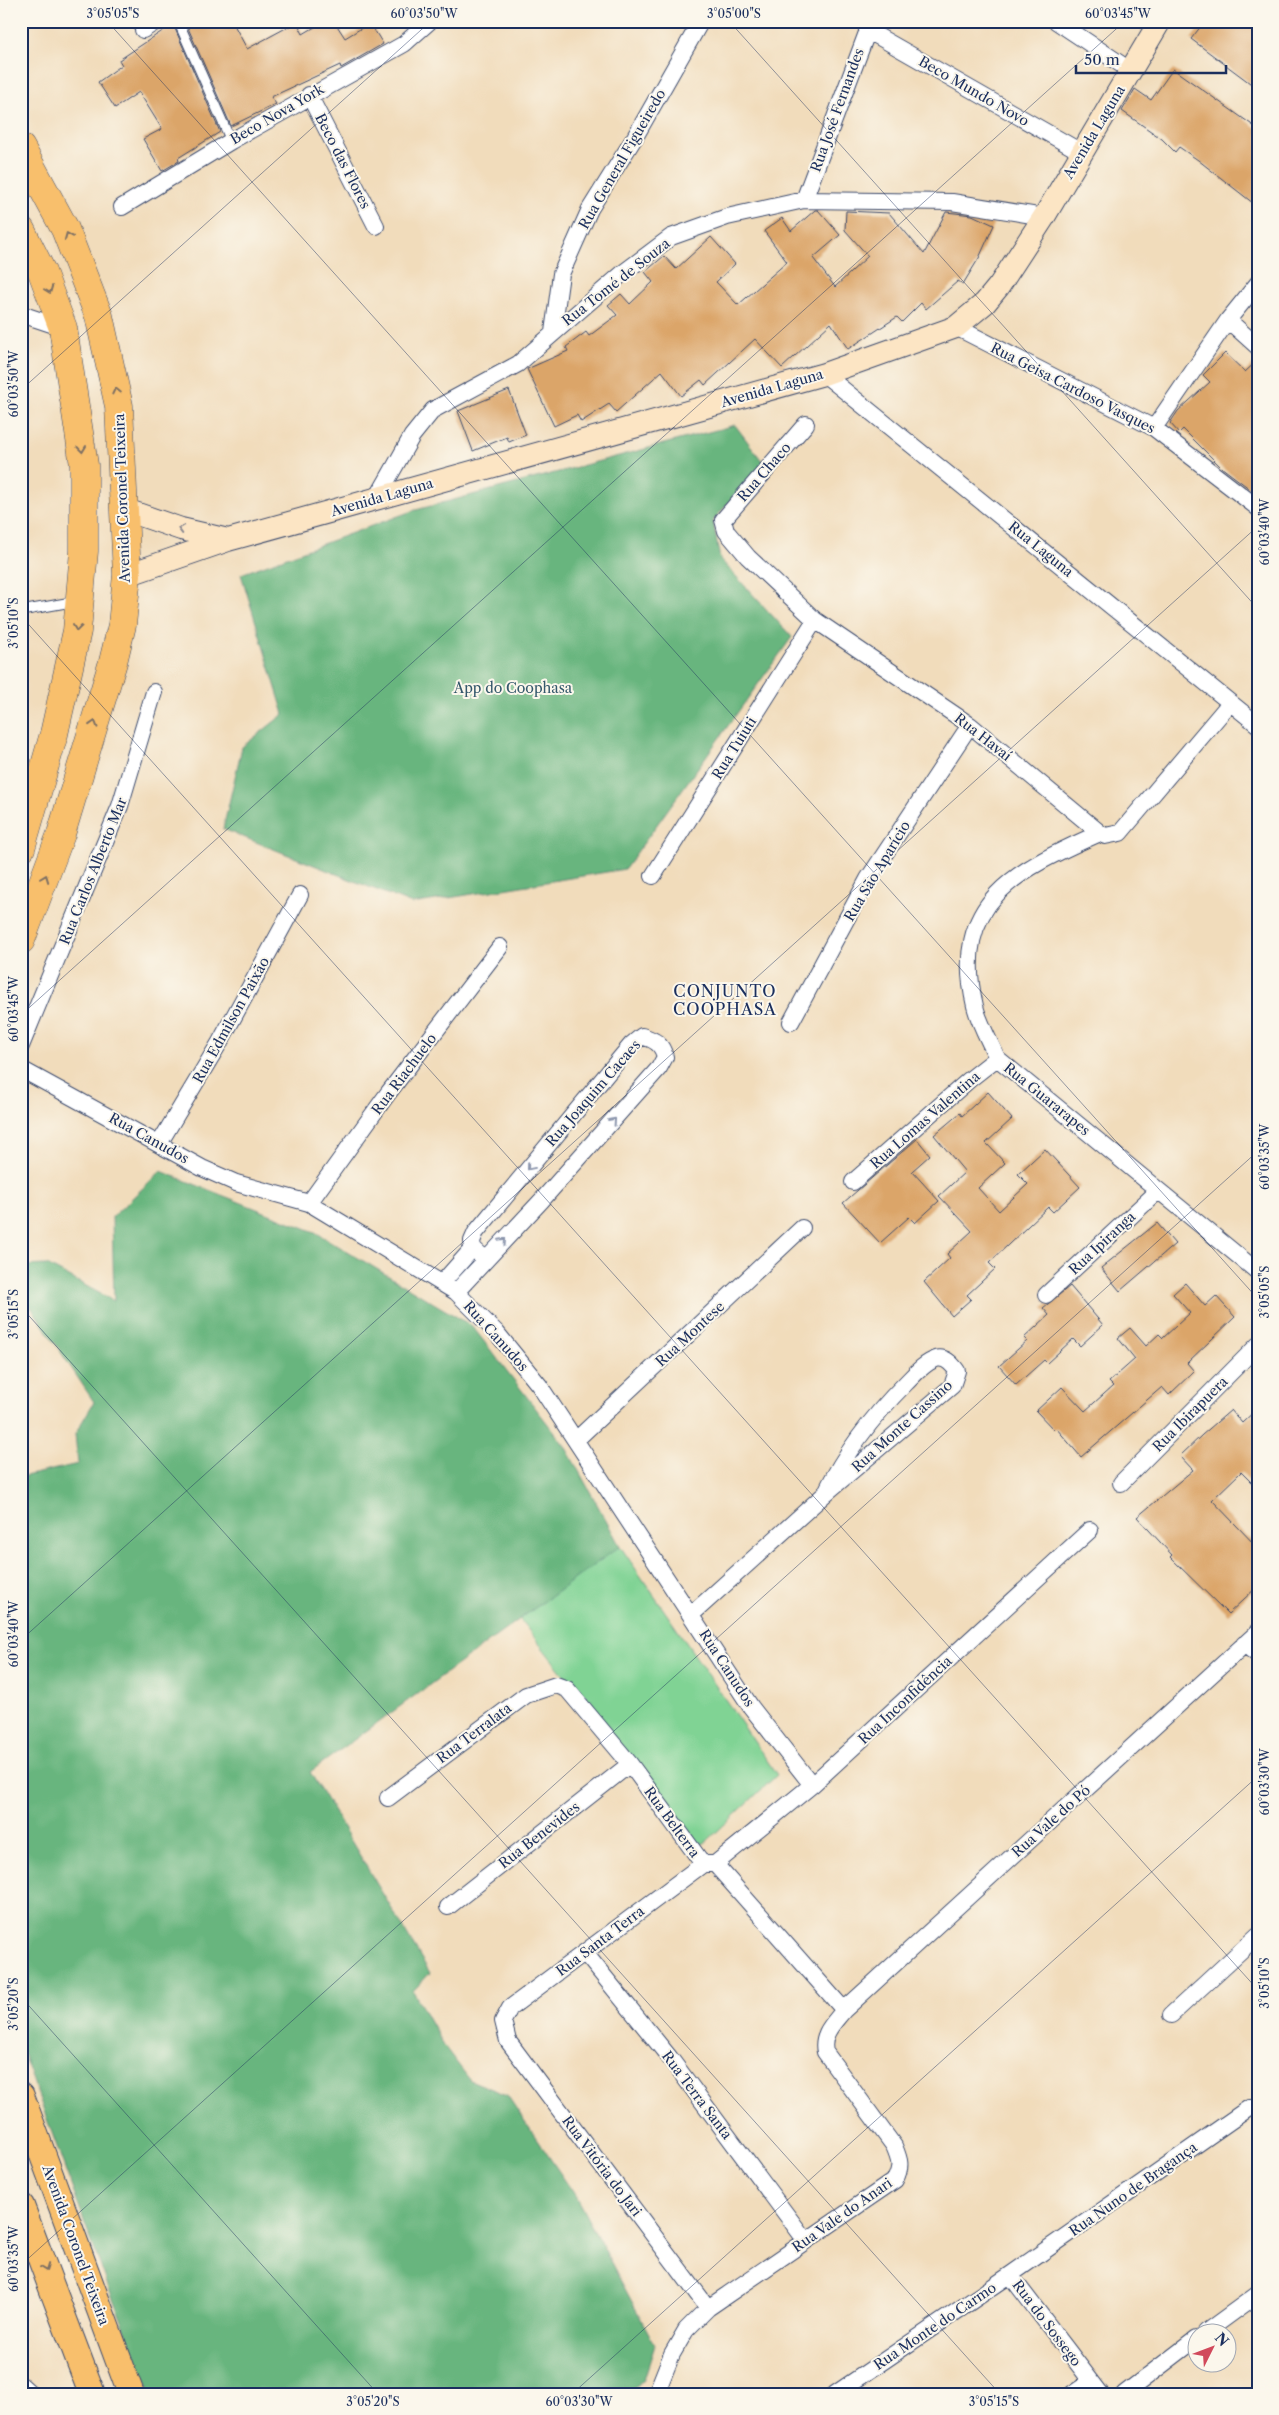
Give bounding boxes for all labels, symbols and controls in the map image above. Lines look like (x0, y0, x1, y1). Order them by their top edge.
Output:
text: 3°05'05"S (86, 6, 140, 21)
text: 60°03'50"W (390, 6, 458, 21)
text: 3°05'00"S (707, 6, 761, 21)
text: 60°03'45"W (1085, 6, 1152, 21)
scale bar (1076, 42, 1226, 74)
street label: Rua José Fernandes (806, 46, 868, 174)
text: 50 m (1084, 50, 1120, 69)
street label: Beco Mundo Novo (916, 52, 1032, 130)
street label: Beco Nova York (227, 79, 328, 148)
street label: Avenida Laguna (1059, 82, 1129, 183)
street label: Rua General Figueiredo (575, 86, 669, 232)
street label: Beco das Flores (311, 110, 375, 212)
one-way arrow (63, 232, 74, 241)
street label: Rua Tomé de Souza (558, 234, 674, 330)
one-way arrow (43, 286, 53, 294)
street label: Rua Geisa Cardoso Vasques (988, 339, 1158, 437)
text: 60°03'50"W (6, 350, 21, 418)
street label: Avenida Laguna (718, 365, 826, 412)
one-way arrow (111, 386, 122, 395)
street label: Avenida Coronel Teixeira (110, 413, 134, 584)
street label: Rua Chaco (733, 439, 795, 505)
one-way arrow (76, 445, 87, 453)
street label: Avenida Laguna (328, 474, 436, 521)
text: 60°03'40"W (1257, 498, 1272, 565)
street label: Rua Laguna (1005, 517, 1078, 581)
one-way arrow (176, 524, 185, 535)
text: 3°05'10"S (6, 597, 21, 649)
one-way arrow (72, 625, 83, 633)
park label: App do Coophasa (453, 679, 573, 697)
street label: Rua Havaí (951, 709, 1015, 765)
street label: Rua Tuiuti (708, 713, 760, 783)
one-way arrow (89, 720, 99, 728)
street label: Rua Carlos Alberto Mar (55, 795, 131, 947)
street label: Rua São Aparício (840, 818, 914, 924)
one-way arrow (39, 874, 49, 883)
street label: Rua Edmilson Paixão (189, 954, 273, 1086)
text: 60°03'45"W (6, 975, 21, 1042)
district label: CONJUNTO COOPHASA (673, 981, 777, 1019)
street label: Rua Riachuelo (368, 1030, 440, 1118)
street label: Rua Joaquim Cacaes (542, 1036, 644, 1150)
street label: Rua Guararapes (1000, 1059, 1094, 1139)
street label: Rua Lomas Valentina (866, 1067, 984, 1173)
street label: Rua Canudos (106, 1109, 192, 1167)
one-way arrow (607, 1118, 616, 1127)
text: 60°03'35"W (1257, 1123, 1272, 1190)
one-way arrow (526, 1162, 535, 1171)
street label: Rua Ipiranga (1065, 1207, 1139, 1278)
one-way arrow (497, 1238, 506, 1247)
text: 3°05'05"S (1257, 1265, 1272, 1319)
text: 3°05'15"S (6, 1289, 21, 1339)
street label: Rua Canudos (460, 1297, 532, 1375)
street label: Rua Montese (652, 1297, 728, 1370)
street label: Rua Ibirapuera (1149, 1372, 1232, 1455)
street label: Rua Monte Cassino (848, 1376, 956, 1476)
text: 60°03'40"W (6, 1600, 21, 1667)
street label: Rua Canudos (695, 1626, 759, 1710)
street label: Rua Inconfidência (854, 1652, 956, 1748)
street label: Rua Terralata (433, 1699, 516, 1767)
text: 60°03'30"W (1257, 1748, 1272, 1816)
street label: Rua Vale do Pó (1008, 1781, 1094, 1861)
street label: Rua Belterra (640, 1783, 704, 1862)
street label: Rua Benevides (495, 1798, 583, 1872)
street label: Rua Santa Terra (552, 1902, 648, 1980)
text: 3°05'10"S (1257, 1957, 1272, 2009)
text: 3°05'20"S (6, 1977, 21, 2031)
street label: Rua Terra Santa (658, 2047, 736, 2143)
street label: Rua Vitória do Jari (558, 2112, 646, 2220)
street label: Rua Nuno de Bragança (1066, 2138, 1201, 2240)
street label: Avenida Coronel Teixeira (38, 2161, 114, 2328)
street label: Rua Vale do Anari (788, 2174, 896, 2256)
text: 60°03'35"W (6, 2225, 21, 2292)
one-way arrow (38, 2263, 49, 2272)
street label: Rua do Sossego (1009, 2276, 1085, 2370)
street label: Rua Monte do Carmo (870, 2278, 1000, 2374)
north arrow (1186, 2322, 1236, 2372)
text: N (1211, 2329, 1232, 2350)
text: 3°05'20"S (346, 2394, 400, 2409)
text: 60°03'30"W (545, 2394, 613, 2409)
text: 3°05'15"S (969, 2394, 1019, 2409)

